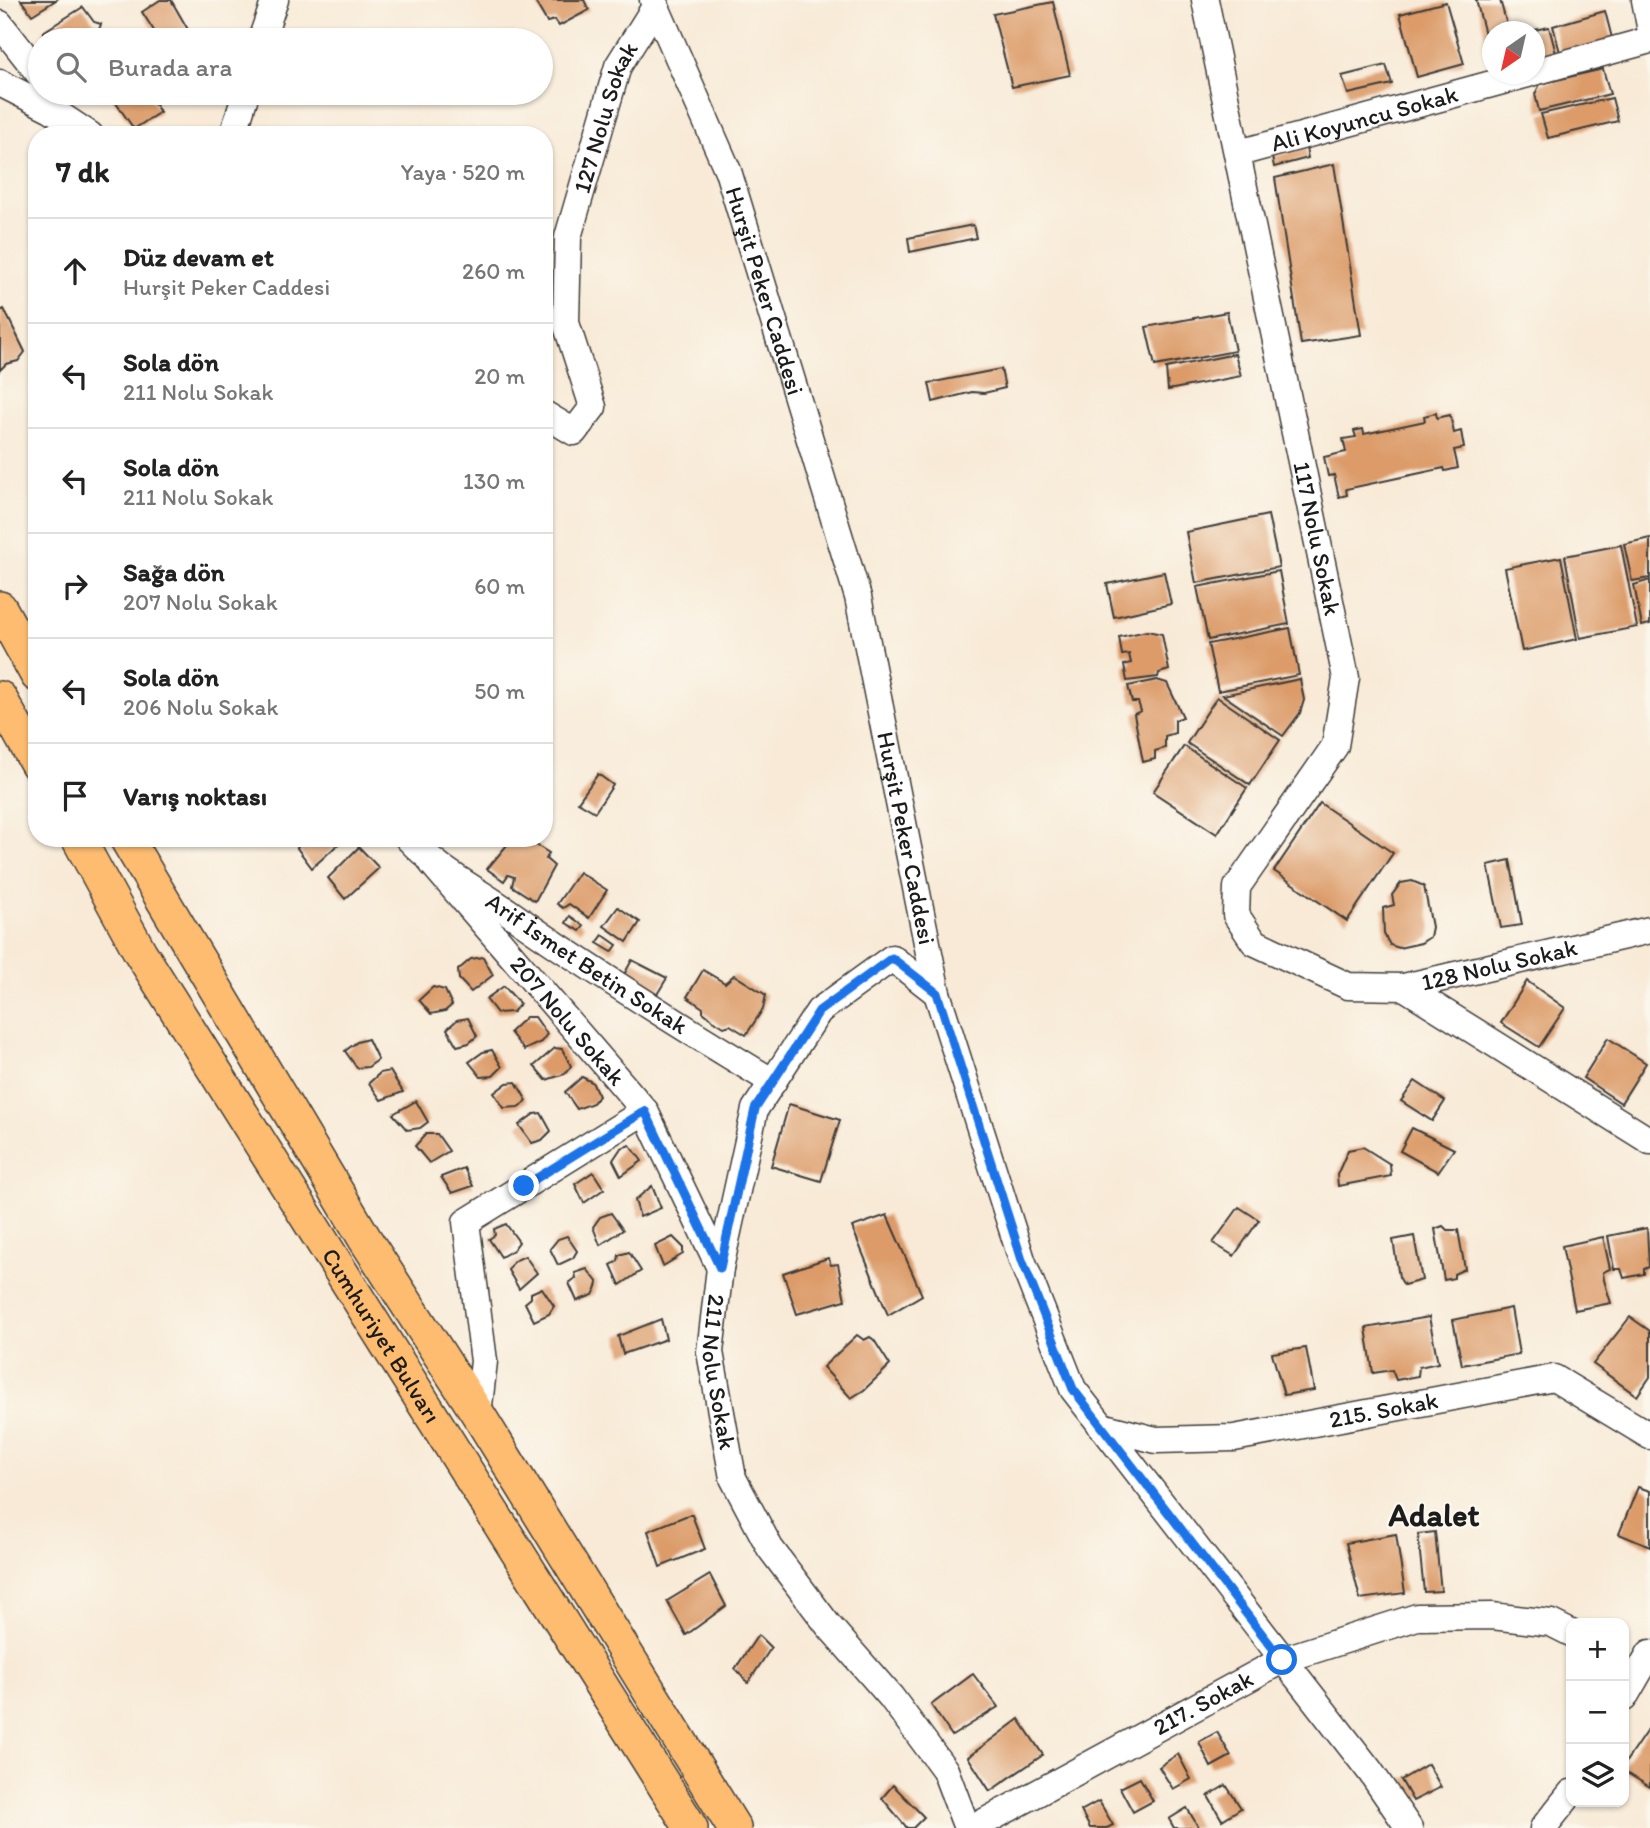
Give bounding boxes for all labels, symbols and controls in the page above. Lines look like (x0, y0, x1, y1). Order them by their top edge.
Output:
north arrow (1482, 21, 1545, 84)
search box (28, 28, 553, 105)
street label: 127 Nolu Sokak (567, 35, 644, 196)
icon: search (52, 48, 90, 86)
text: Burada ara (108, 51, 232, 83)
street label: Ali Koyuncu Sokak (1268, 79, 1461, 158)
text: 7 dk (56, 153, 110, 190)
text: Yaya · 520 m (401, 158, 525, 186)
street label: Hurşit Peker Caddesi (720, 183, 810, 398)
text: Düz devam et (123, 241, 274, 273)
icon: ahead (56, 252, 94, 290)
text: 260 m (462, 257, 525, 285)
text: Hurşit Peker Caddesi (123, 273, 330, 301)
text: Sola dön (123, 346, 219, 378)
icon: left (56, 357, 94, 395)
text: 20 m (474, 362, 525, 390)
text: 211 Nolu Sokak (123, 378, 273, 406)
text: Sola dön (123, 451, 219, 483)
street label: 117 Nolu Sokak (1287, 459, 1348, 618)
icon: left (56, 462, 94, 500)
text: 130 m (463, 467, 525, 495)
text: 211 Nolu Sokak (123, 483, 273, 511)
text: Sağa dön (123, 556, 225, 588)
icon: right (56, 567, 94, 605)
text: 60 m (474, 572, 525, 600)
text: 207 Nolu Sokak (123, 588, 278, 616)
text: Sola dön (123, 661, 219, 693)
icon: left (56, 672, 94, 710)
text: 50 m (474, 677, 525, 705)
text: 206 Nolu Sokak (123, 693, 278, 721)
street label: Hurşit Peker Caddesi (871, 729, 942, 947)
icon: arrive (56, 777, 94, 815)
text: Varış noktası (123, 780, 267, 812)
street label: Arif İsmet Betin Sokak (481, 886, 694, 1040)
street label: 128 Nolu Sokak (1418, 932, 1580, 997)
street label: 207 Nolu Sokak (504, 950, 632, 1092)
route end (508, 1170, 539, 1201)
street label: Cumhuriyet Bulvarı (316, 1243, 448, 1428)
street label: 211 Nolu Sokak (696, 1293, 743, 1452)
street label: 215. Sokak (1327, 1385, 1440, 1434)
district label: Adalet (1387, 1496, 1480, 1534)
map controls (1566, 1618, 1629, 1807)
button: + (1566, 1618, 1629, 1681)
route start (1266, 1644, 1297, 1675)
street label: 217. Sokak (1148, 1664, 1258, 1741)
button: − (1566, 1681, 1629, 1744)
button: layers (1566, 1744, 1629, 1807)

